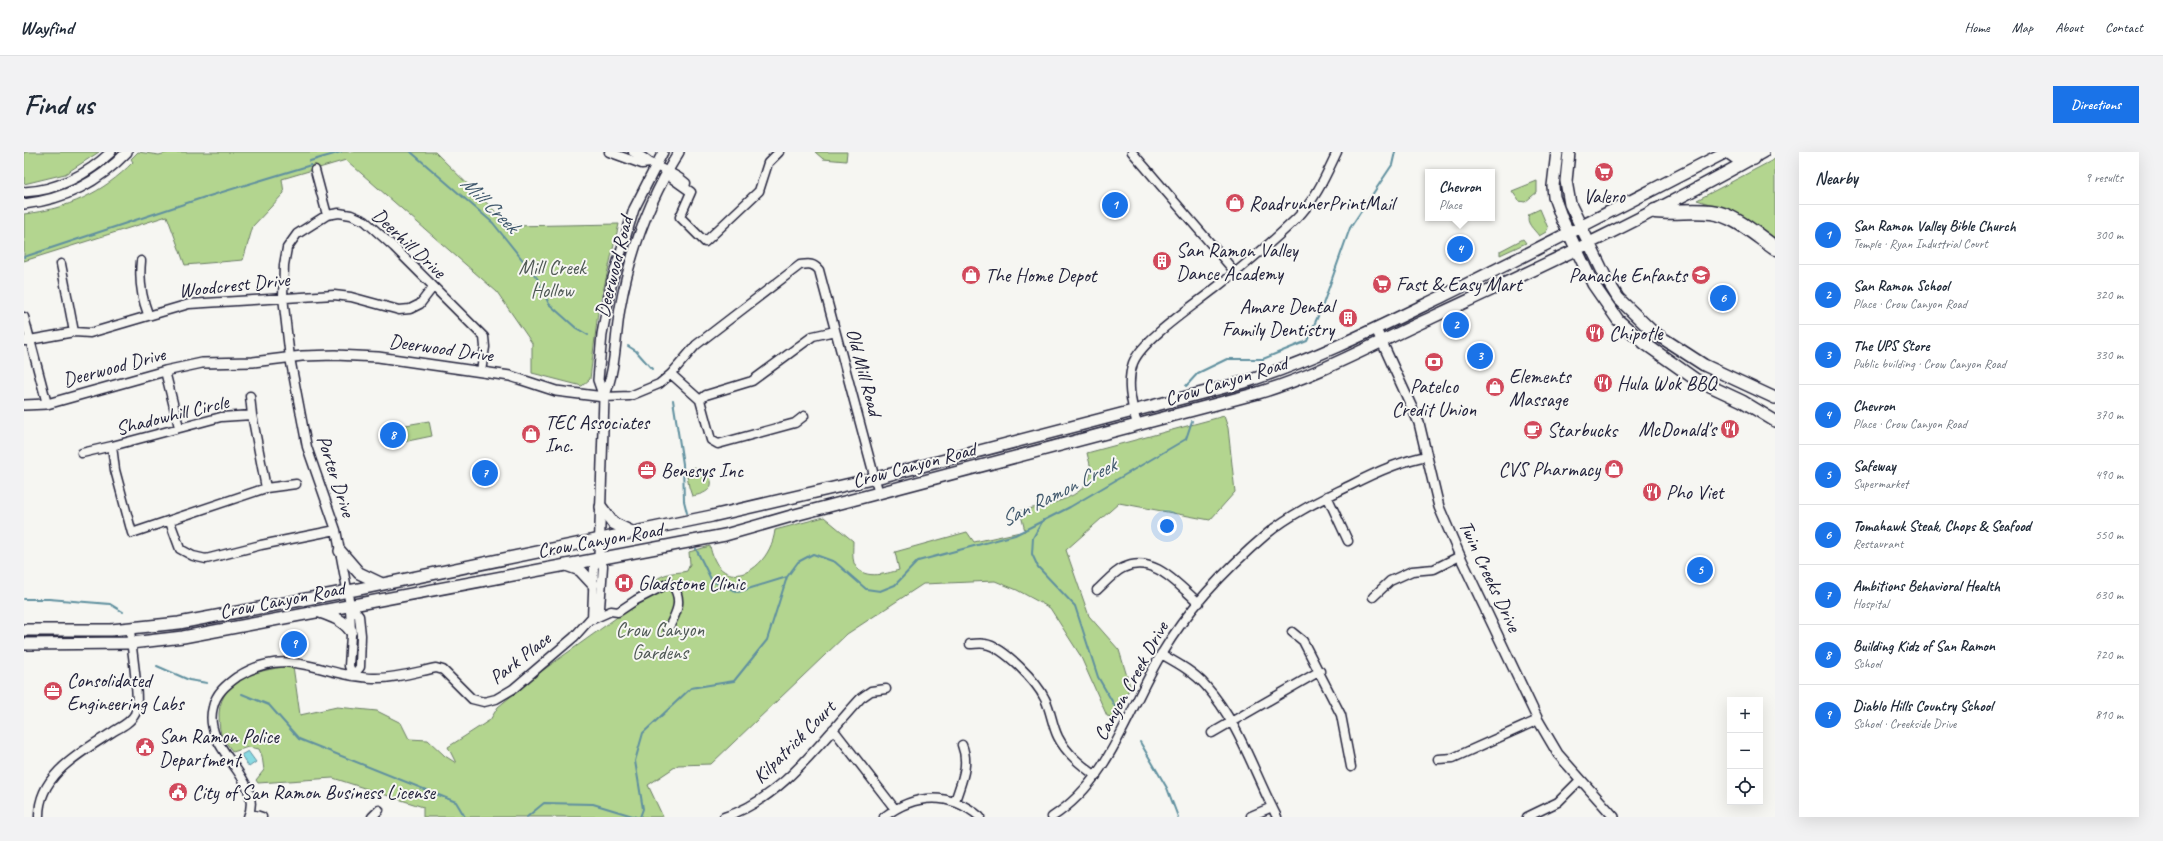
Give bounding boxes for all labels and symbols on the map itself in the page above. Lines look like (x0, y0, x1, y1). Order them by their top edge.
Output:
supermarket icon: Valero (1593, 161, 1615, 183)
water label: Mill Creek (456, 170, 527, 240)
place label: Valero (1583, 184, 1626, 209)
pin: 1 (1102, 190, 1128, 220)
place label: RoadrunnerPrintMail (1249, 191, 1398, 216)
shop icon: RoadrunnerPrintMail (1224, 192, 1246, 214)
street label: Deerhill Drive (367, 202, 452, 285)
street label: Deerwood Road (589, 211, 639, 320)
pin: 4 (1447, 234, 1473, 264)
place label: San Ramon Valley Dance Academy (1176, 238, 1300, 286)
building icon: San Ramon Valley Dance Academy (1151, 250, 1173, 272)
park label: Mill Creek Hollow (518, 255, 587, 303)
place label: The Home Depot (985, 263, 1099, 288)
place label: Panache Enfants (1569, 263, 1689, 288)
shop icon: The Home Depot (960, 264, 982, 286)
school or university icon: Panache Enfants (1690, 264, 1712, 286)
street label: Woodcrest Drive (177, 267, 292, 303)
place label: Fast & Easy Mart (1396, 272, 1524, 297)
supermarket icon: Fast & Easy Mart (1371, 273, 1393, 295)
pin: 6 (1710, 283, 1736, 313)
place label: Amare Dental Family Dentistry (1222, 294, 1338, 342)
building icon: Amare Dental Family Dentistry (1337, 307, 1359, 329)
pin: 2 (1443, 310, 1469, 340)
place label: Chipotle (1609, 321, 1664, 346)
restaurant icon: Chipotle (1584, 322, 1606, 344)
street label: Old Mill Road (840, 326, 888, 421)
street label: Deerwood Drive (387, 328, 496, 368)
street label: Deerwood Drive (60, 341, 169, 393)
pin: 3 (1467, 341, 1493, 371)
street label: Crow Canyon Road (1162, 350, 1293, 411)
bank icon: Patelco Credit Union (1423, 351, 1445, 373)
place label: Elements Massage (1509, 364, 1573, 412)
place label: Hula Wok BBQ (1617, 371, 1718, 396)
restaurant icon: Hula Wok BBQ (1592, 372, 1614, 394)
place label: Patelco Credit Union (1392, 374, 1477, 422)
shop icon: Elements Massage (1484, 376, 1506, 398)
street label: Shadowhill Circle (113, 389, 232, 441)
place label: TEC Associates Inc. (545, 410, 651, 458)
place label: McDonald's (1638, 417, 1718, 442)
place label: Starbucks (1547, 418, 1619, 443)
restaurant icon: McDonald's (1719, 418, 1741, 440)
cafe icon: Starbucks (1522, 419, 1544, 441)
pin: 8 (380, 420, 406, 450)
shop icon: TEC Associates Inc. (520, 423, 542, 445)
street label: Porter Drive (311, 432, 361, 521)
street label: Crow Canyon Road (850, 436, 981, 493)
water label: San Ramon Creek (996, 450, 1123, 532)
place label: CVS Pharmacy (1499, 457, 1601, 482)
pin: 7 (472, 458, 498, 488)
place label: Benesys Inc (661, 458, 744, 483)
shop icon: CVS Pharmacy (1603, 458, 1625, 480)
office icon: Benesys Inc (636, 459, 658, 481)
place label: Pho Viet (1666, 480, 1726, 505)
restaurant icon: Pho Viet (1641, 481, 1663, 503)
street label: Crow Canyon Road (535, 516, 668, 563)
your location (1157, 516, 1177, 536)
street label: Twin Creeks Drive (1453, 516, 1527, 637)
pin: 5 (1687, 555, 1713, 585)
place label: Gladstone Clinic (638, 571, 746, 596)
hospital icon: Gladstone Clinic (613, 572, 635, 594)
street label: Crow Canyon Road (217, 575, 350, 624)
street label: Canyon Creek Drive (1088, 616, 1175, 745)
park label: Crow Canyon Gardens (616, 617, 705, 665)
street label: Park Place (484, 625, 557, 690)
pin: 9 (281, 629, 307, 659)
place label: Consolidated Engineering Labs (67, 668, 186, 716)
office icon: Consolidated Engineering Labs (42, 680, 64, 702)
street label: Kilpatrick Court (747, 694, 842, 789)
place label: San Ramon Police Department (159, 724, 280, 772)
public building icon: San Ramon Police Department (134, 736, 156, 758)
place label: City of San Ramon Business License (192, 780, 437, 805)
public building icon: City of San Ramon Business License (167, 781, 189, 803)

